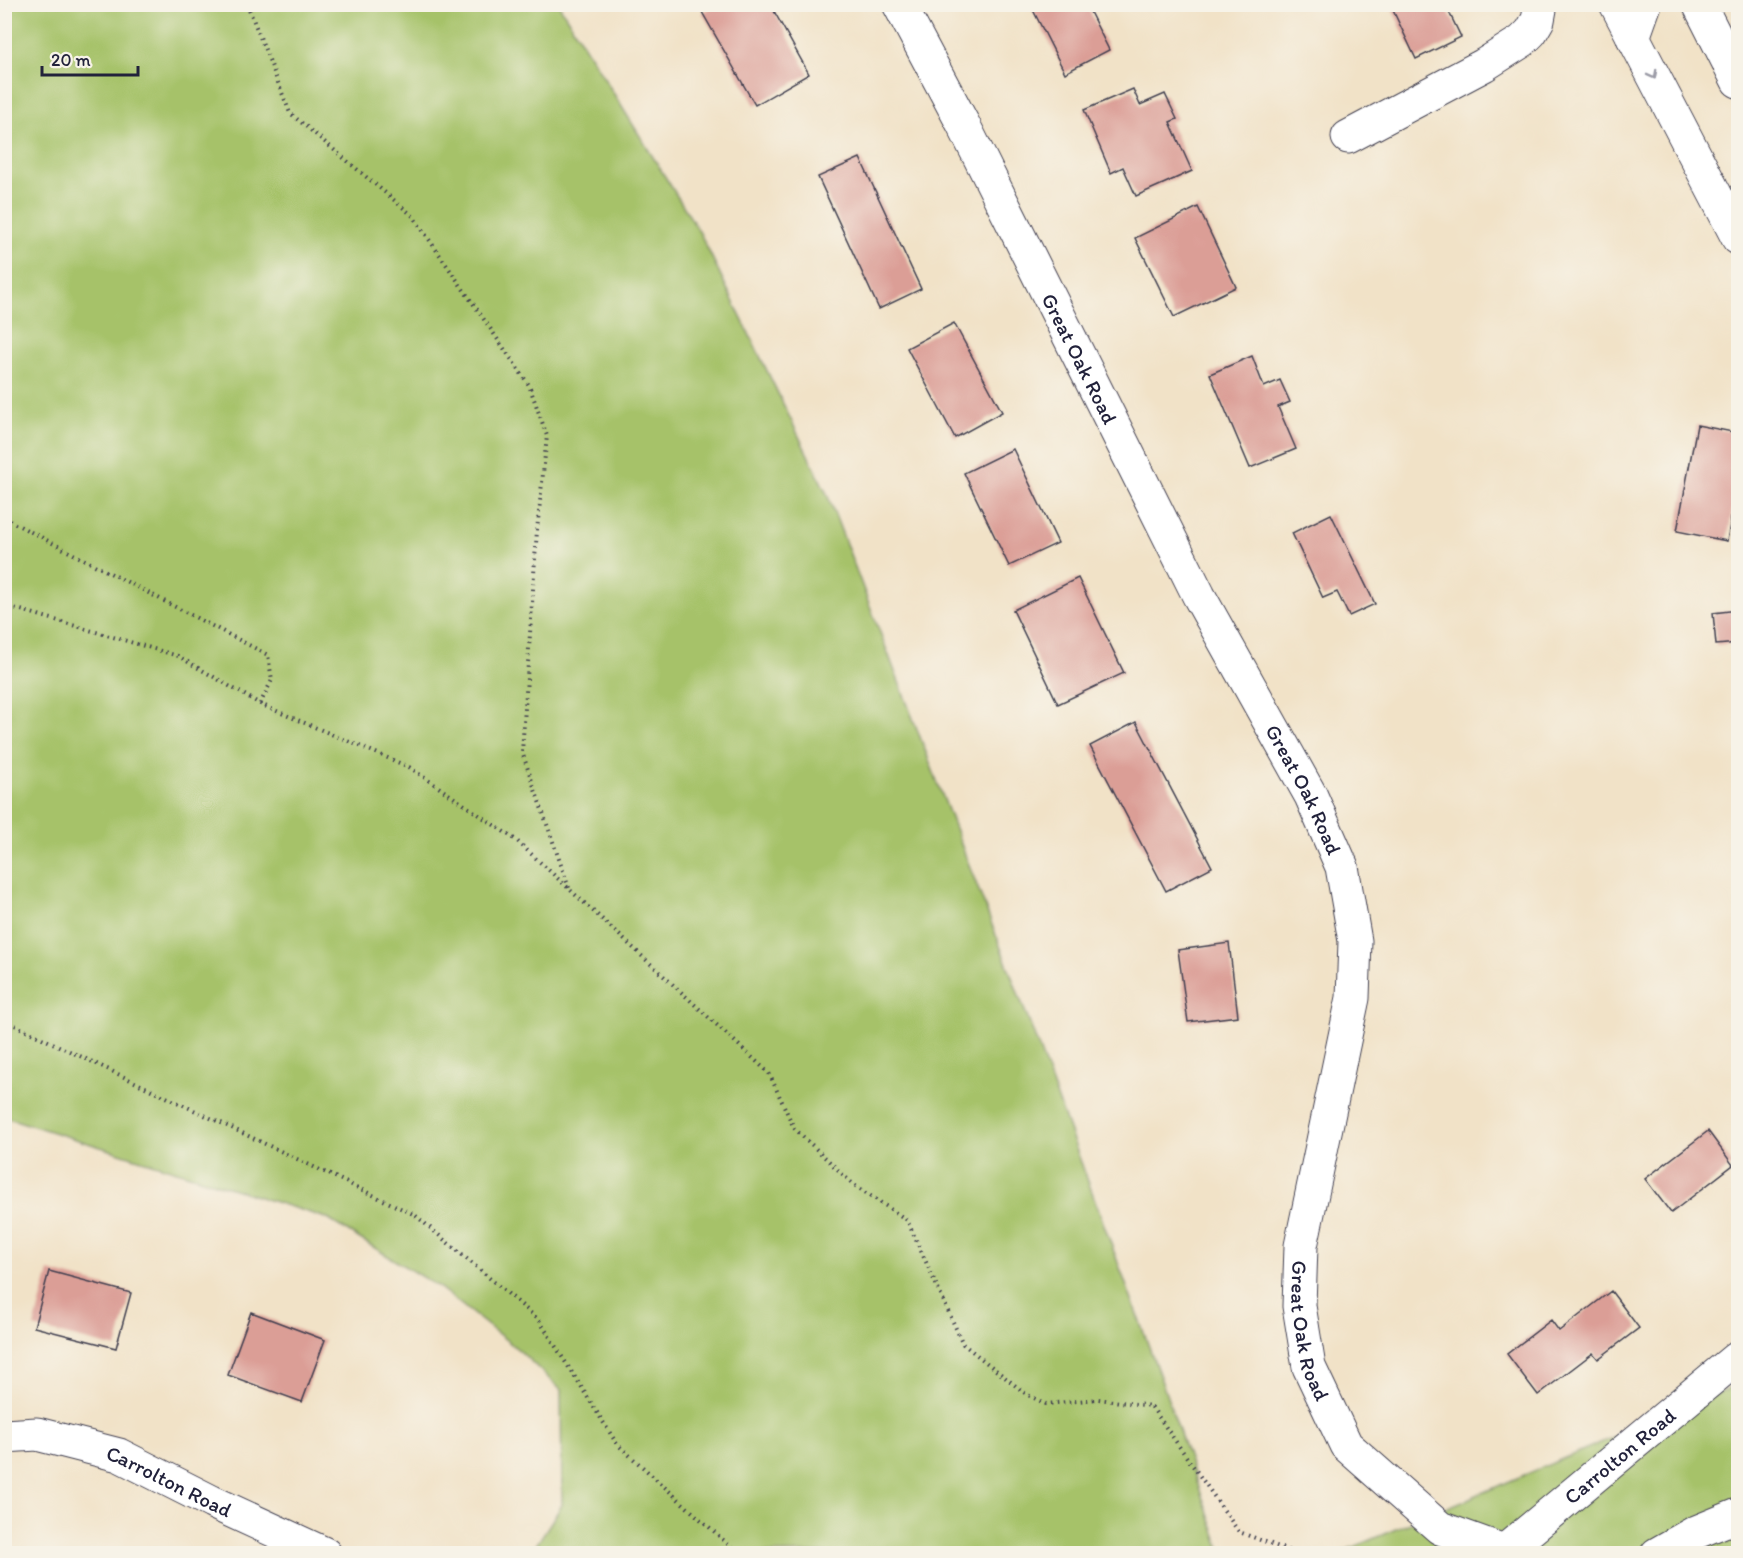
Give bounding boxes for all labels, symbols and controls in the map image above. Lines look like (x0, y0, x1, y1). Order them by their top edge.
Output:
scale bar (42, 39, 138, 77)
text: 20 m (51, 49, 91, 71)
one-way arrow (1646, 69, 1657, 79)
street label: Great Oak Road (1037, 289, 1123, 428)
street label: Great Oak Road (1261, 720, 1348, 859)
street label: Great Oak Road (1286, 1260, 1336, 1405)
street label: Carrolton Road (1559, 1402, 1681, 1509)
street label: Carrolton Road (104, 1440, 236, 1522)

